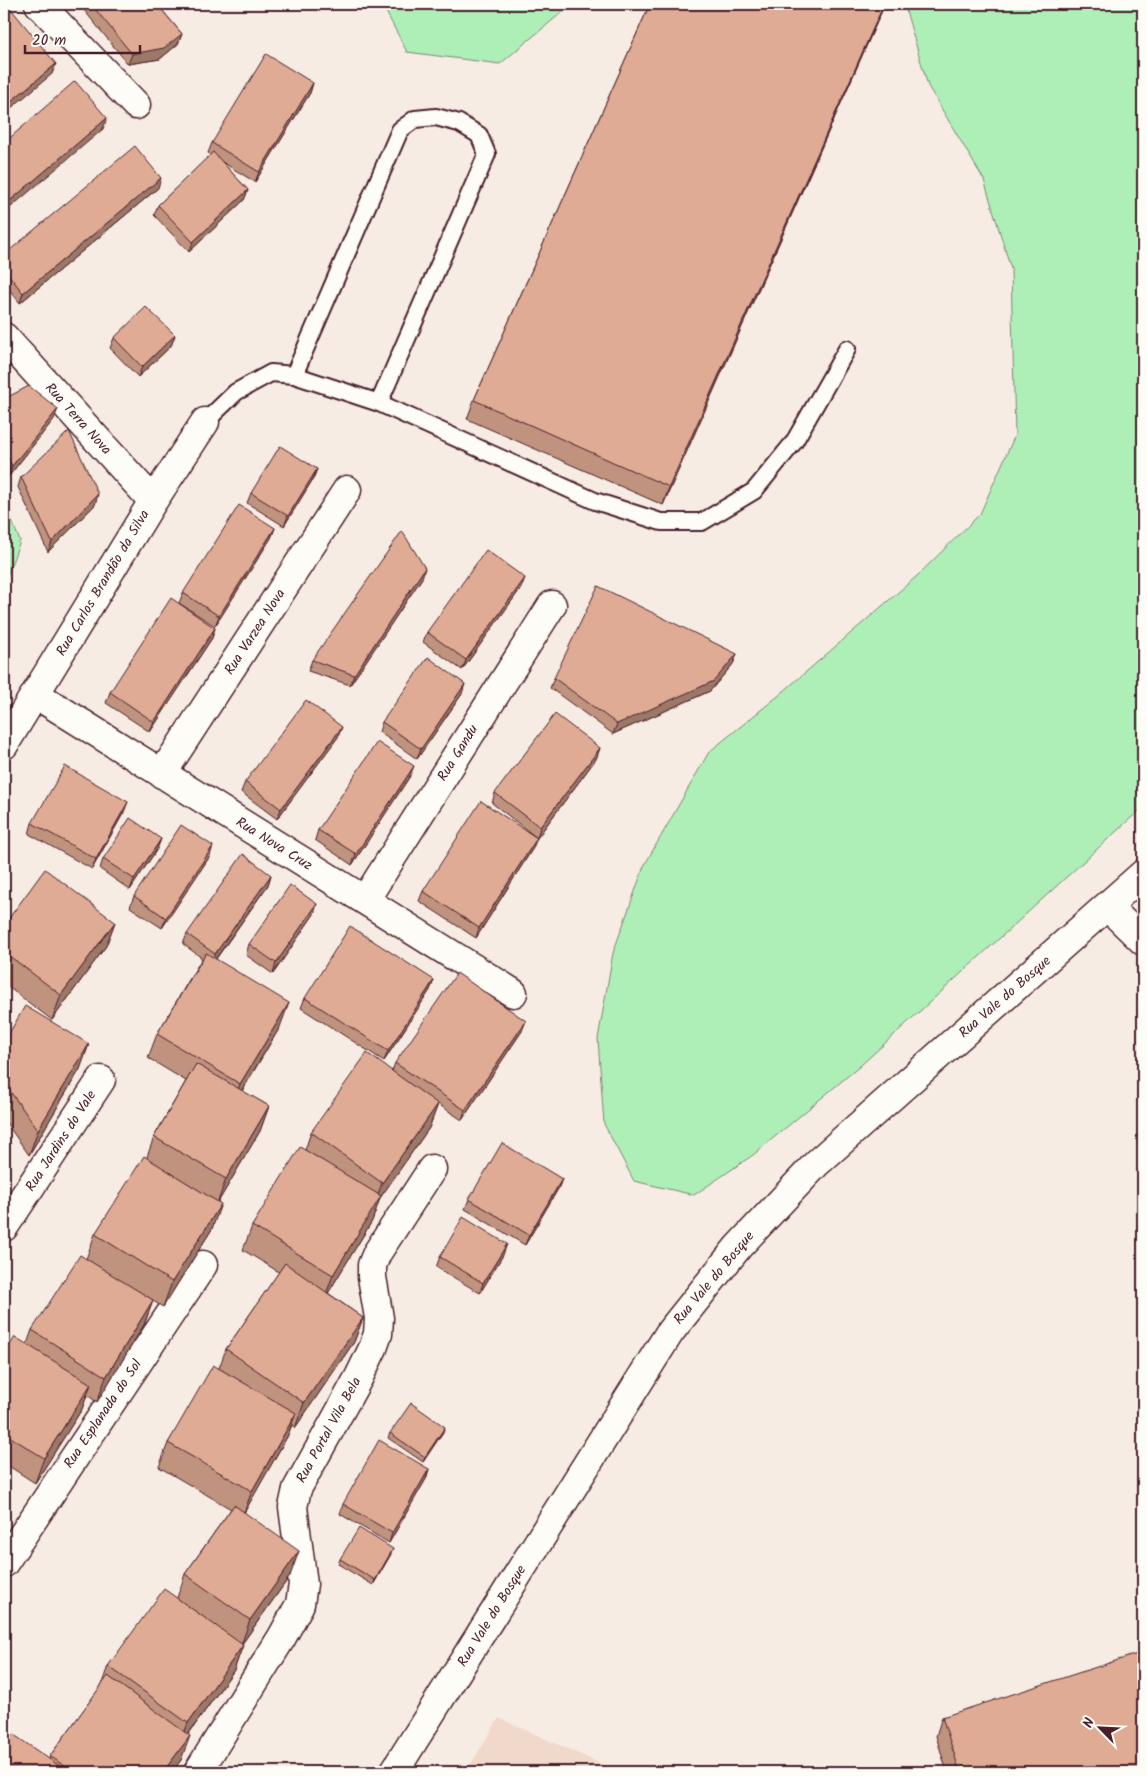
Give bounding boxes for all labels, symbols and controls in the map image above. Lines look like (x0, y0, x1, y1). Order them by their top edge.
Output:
scale bar (25, 22, 140, 54)
text: 20 m (32, 29, 66, 53)
street label: Rua Terra Nova (40, 378, 116, 460)
street label: Rua Carlos Brandão da Silva (51, 506, 155, 660)
street label: Rua Varzea Nova (219, 585, 291, 679)
street label: Rua Gandu (432, 720, 484, 786)
street label: Rua Nova Cruz (231, 812, 317, 876)
street label: Rua Vale do Bosque (954, 950, 1057, 1043)
street label: Rua Jardins do Vale (20, 1085, 102, 1196)
street label: Rua Vale do Bosque (668, 1226, 760, 1330)
street label: Rua Esplanada do Sol (58, 1355, 148, 1473)
street label: Rua Portal Vila Bela (291, 1373, 367, 1487)
street label: Rua Vale do Bosque (452, 1560, 533, 1671)
north arrow (1074, 1704, 1124, 1754)
text: N (1077, 1714, 1101, 1732)

